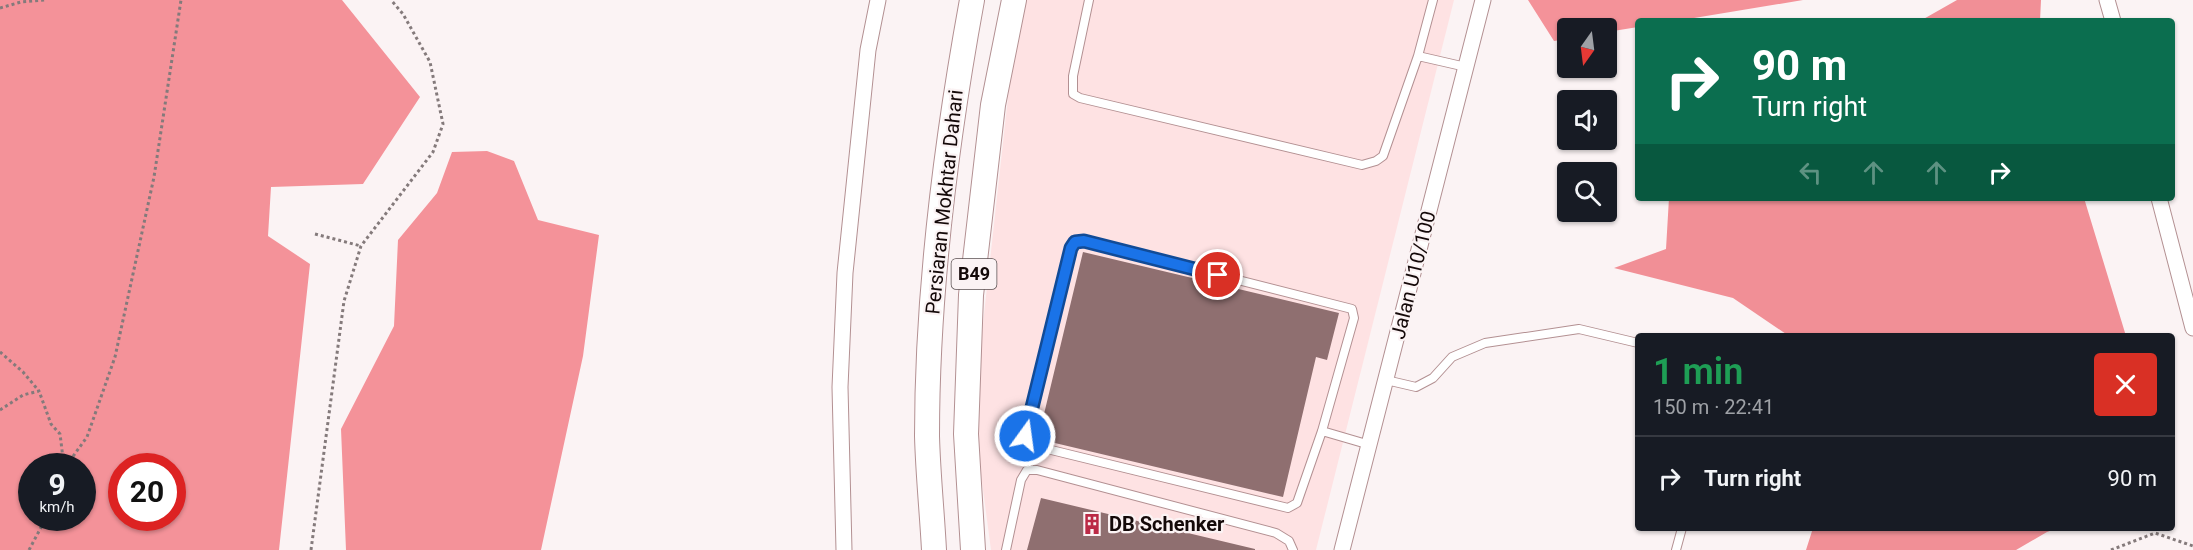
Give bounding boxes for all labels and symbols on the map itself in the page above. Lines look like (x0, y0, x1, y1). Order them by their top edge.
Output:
north arrow (1557, 18, 1617, 78)
street label: Persiaran Mokhtar Dahari (920, 88, 968, 316)
street label: Jalan U10/100 (1385, 208, 1441, 342)
pin (1192, 249, 1243, 300)
road number: B49 (952, 259, 996, 289)
position arrow (993, 404, 1057, 468)
speed limit sign: 20 (108, 453, 186, 531)
building icon: DB Schenker (1080, 512, 1104, 536)
place label: DB Schenker (1109, 512, 1225, 536)

